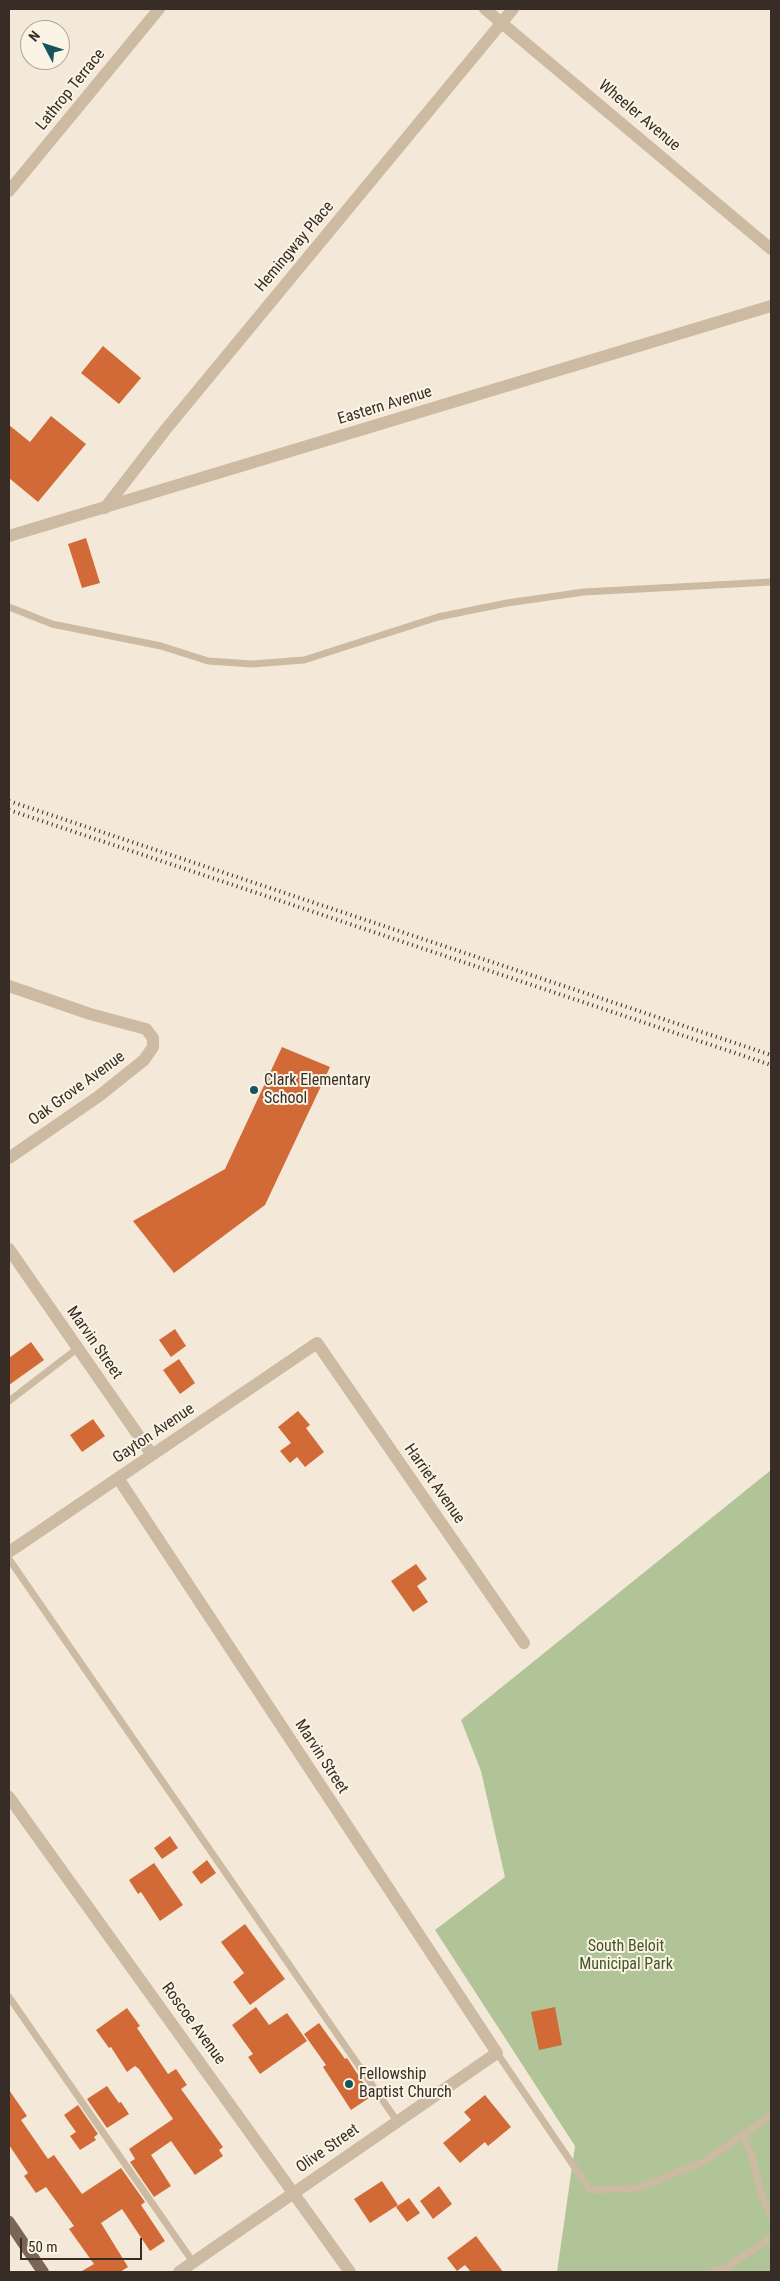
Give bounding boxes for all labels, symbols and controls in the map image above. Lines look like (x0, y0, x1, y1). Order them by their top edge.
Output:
north arrow (20, 20, 70, 70)
text: N (25, 28, 43, 44)
street label: Lathrop Terrace (32, 45, 110, 135)
street label: Wheeler Avenue (594, 76, 684, 156)
street label: Hemingway Place (252, 198, 338, 296)
street label: Eastern Avenue (336, 383, 434, 429)
street label: Oak Grove Avenue (25, 1048, 129, 1130)
place label: Clark Elementary School (264, 1071, 371, 1109)
marker: Clark Elementary School (248, 1084, 260, 1096)
street label: Marvin Street (62, 1303, 126, 1383)
street label: Gayton Avenue (110, 1400, 198, 1468)
street label: Harriet Avenue (399, 1440, 469, 1528)
street label: Marvin Street (290, 1716, 352, 1798)
park label: South Beloit Municipal Park (579, 1937, 673, 1975)
street label: Roscoe Avenue (157, 1979, 229, 2069)
place label: Fellowship Baptist Church (359, 2065, 452, 2103)
marker: Fellowship Baptist Church (343, 2078, 355, 2090)
street label: Olive Street (293, 2120, 363, 2178)
scale bar (22, 2228, 145, 2260)
text: 50 m (28, 2238, 58, 2256)

